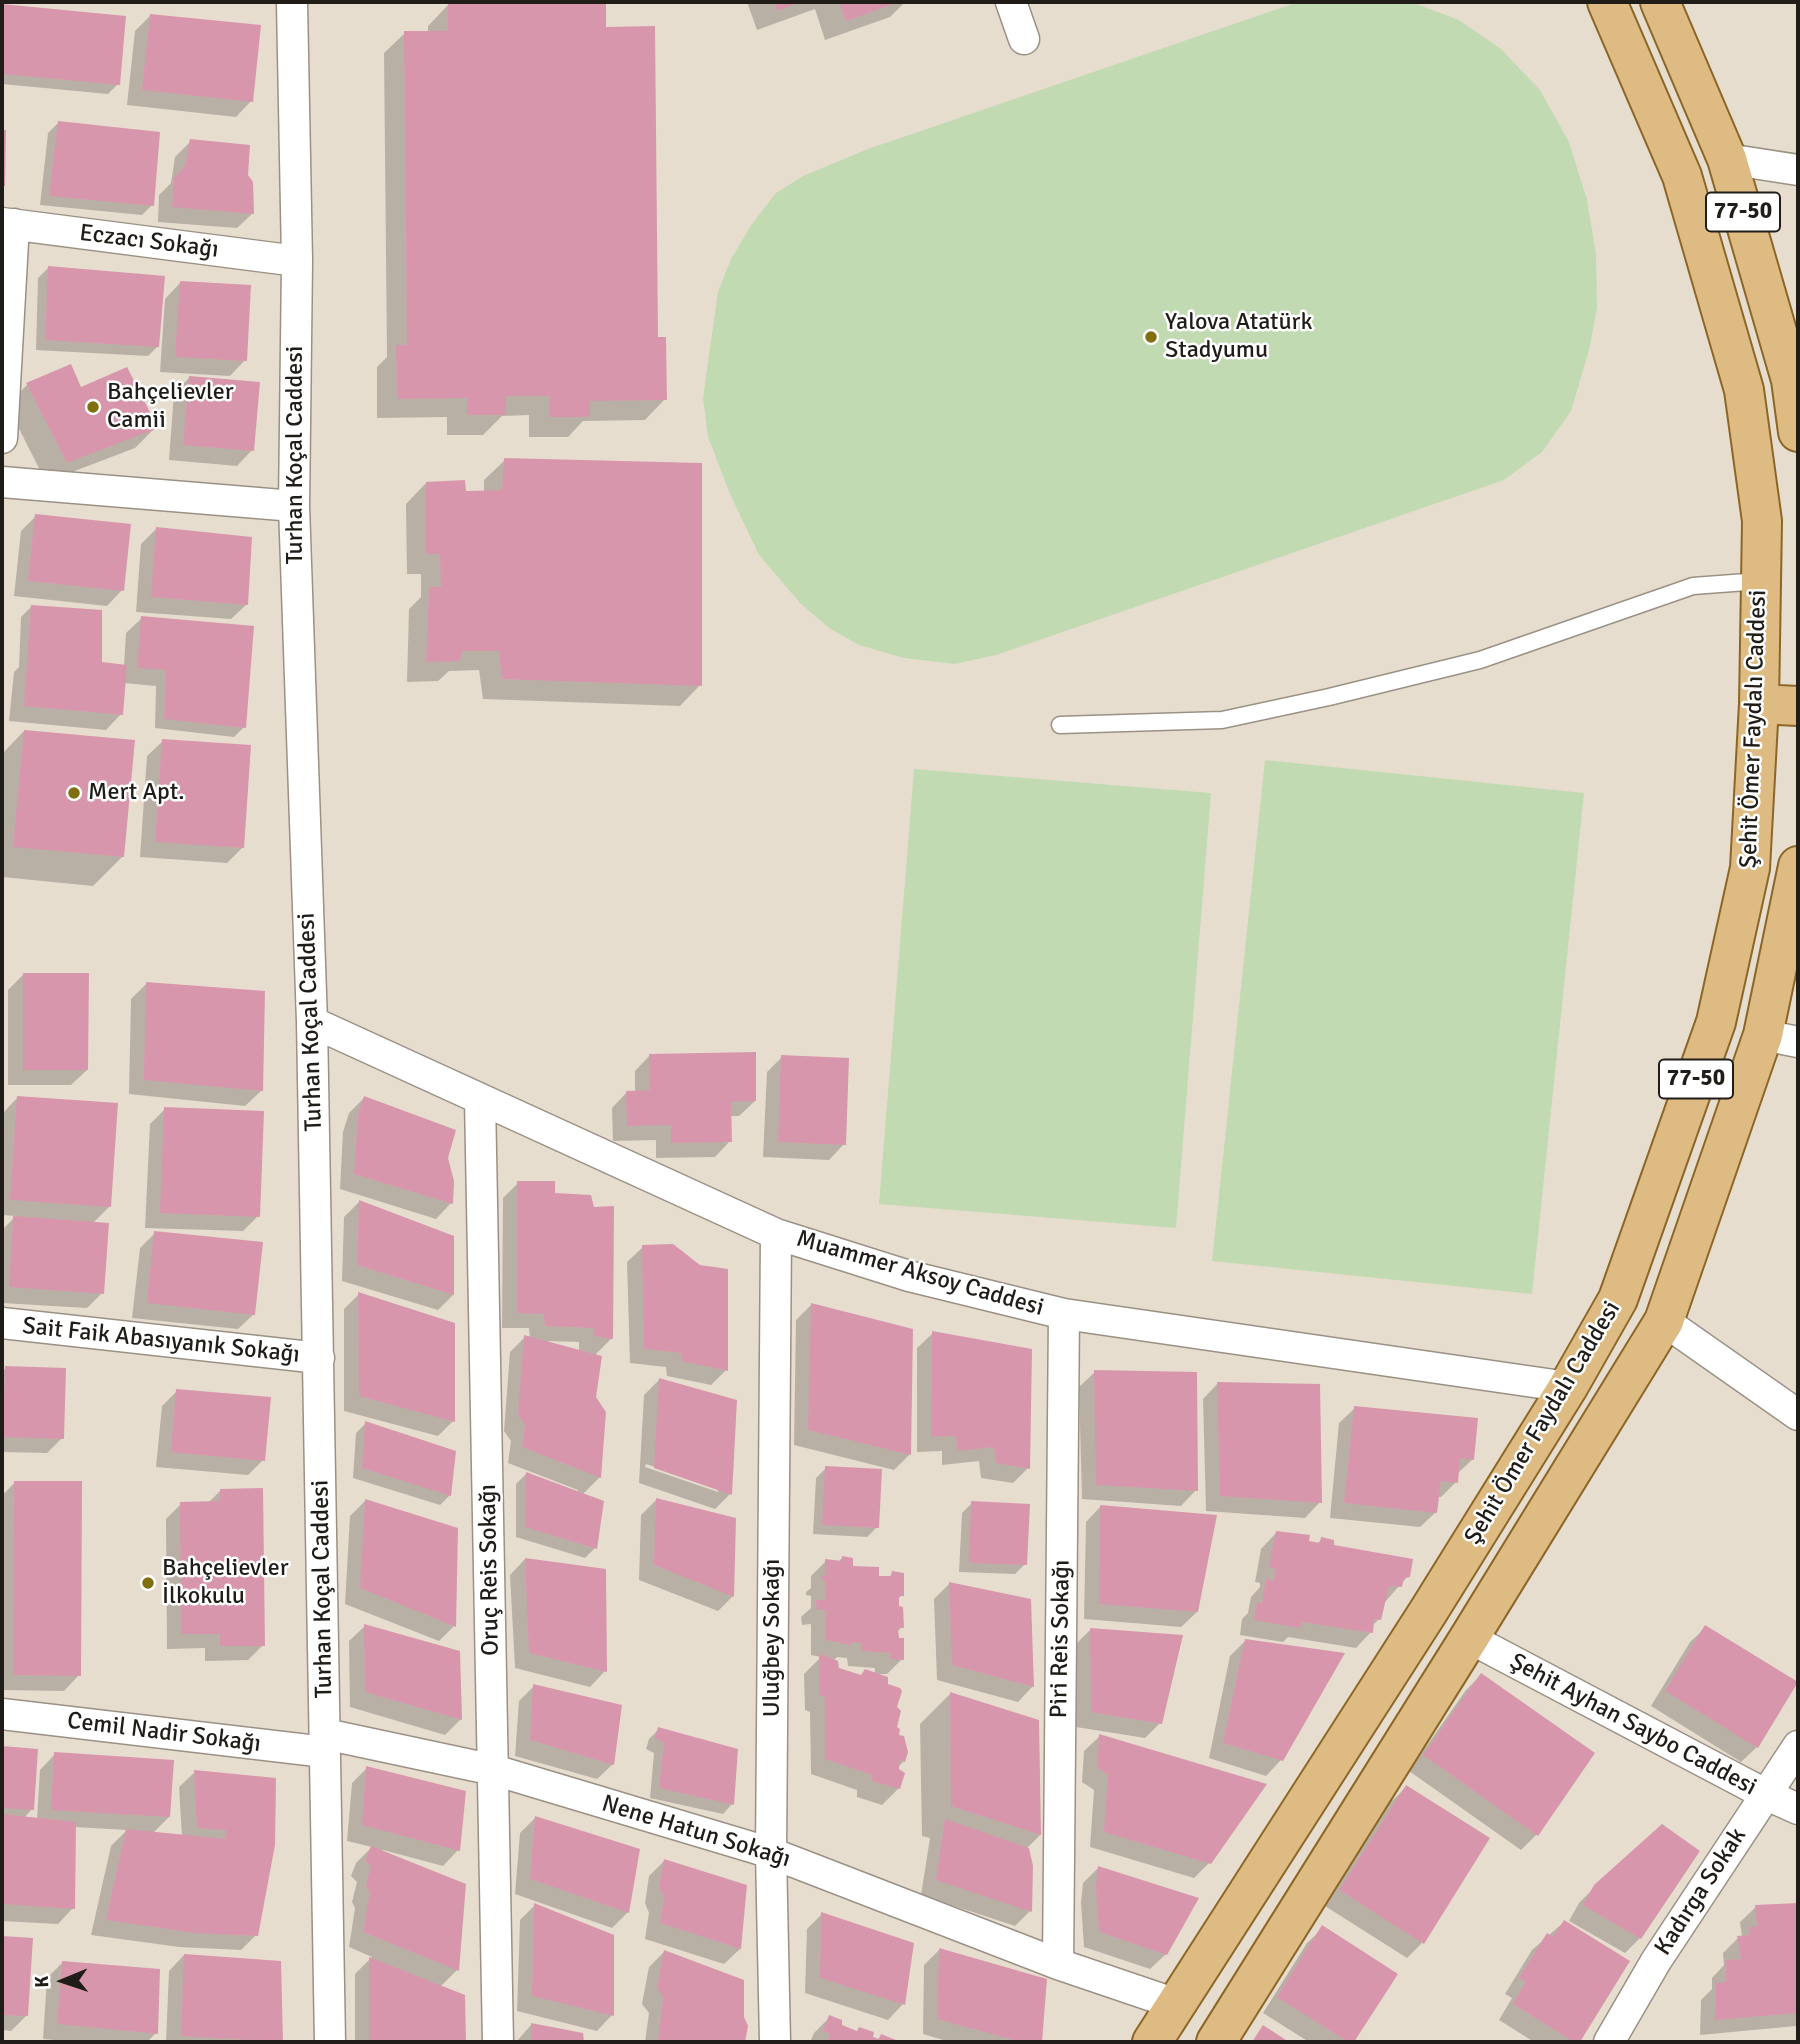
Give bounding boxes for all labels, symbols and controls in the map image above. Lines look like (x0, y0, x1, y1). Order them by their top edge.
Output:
road number: 77-50 (1706, 192, 1780, 232)
street label: Eczacı Sokağı (78, 219, 220, 265)
place label: Yalova Atatürk Stadyumu (1165, 309, 1312, 365)
marker: Yalova Atatürk Stadyumu (1143, 329, 1159, 345)
street label: Turhan Koçal Caddesi (282, 346, 310, 564)
place label: Bahçelievler Camii (107, 379, 234, 435)
marker: Bahçelievler Camii (85, 399, 101, 415)
street label: Şehit Ömer Faydalı Caddesi (1735, 589, 1773, 869)
place label: Mert Apt. (88, 779, 185, 807)
marker: Mert Apt. (66, 785, 82, 801)
street label: Turhan Koçal Caddesi (293, 912, 329, 1132)
road number: 77-50 (1659, 1060, 1733, 1098)
street label: Muammer Aksoy Caddesi (793, 1225, 1047, 1323)
street label: Şehit Ömer Faydalı Caddesi (1459, 1296, 1627, 1550)
street label: Sait Faik Abasıyanık Sokağı (21, 1312, 301, 1370)
street label: Turhan Koçal Caddesi (307, 1480, 339, 1698)
street label: Oruç Reis Sokağı (474, 1484, 506, 1656)
place label: Bahçelievler İlkokulu (162, 1555, 289, 1611)
street label: Uluğbey Sokağı (759, 1559, 787, 1717)
street label: Piri Reis Sokağı (1045, 1559, 1077, 1719)
marker: Bahçelievler İlkokulu (140, 1575, 156, 1591)
street label: Şehit Ayhan Saybo Caddesi (1505, 1648, 1761, 1802)
street label: Cemil Nadir Sokağı (65, 1707, 263, 1759)
street label: Nene Hatun Sokağı (598, 1790, 794, 1874)
street label: Kadırga Sokak (1649, 1823, 1753, 1961)
north arrow (28, 1946, 98, 2016)
text: K (30, 1975, 54, 1988)

